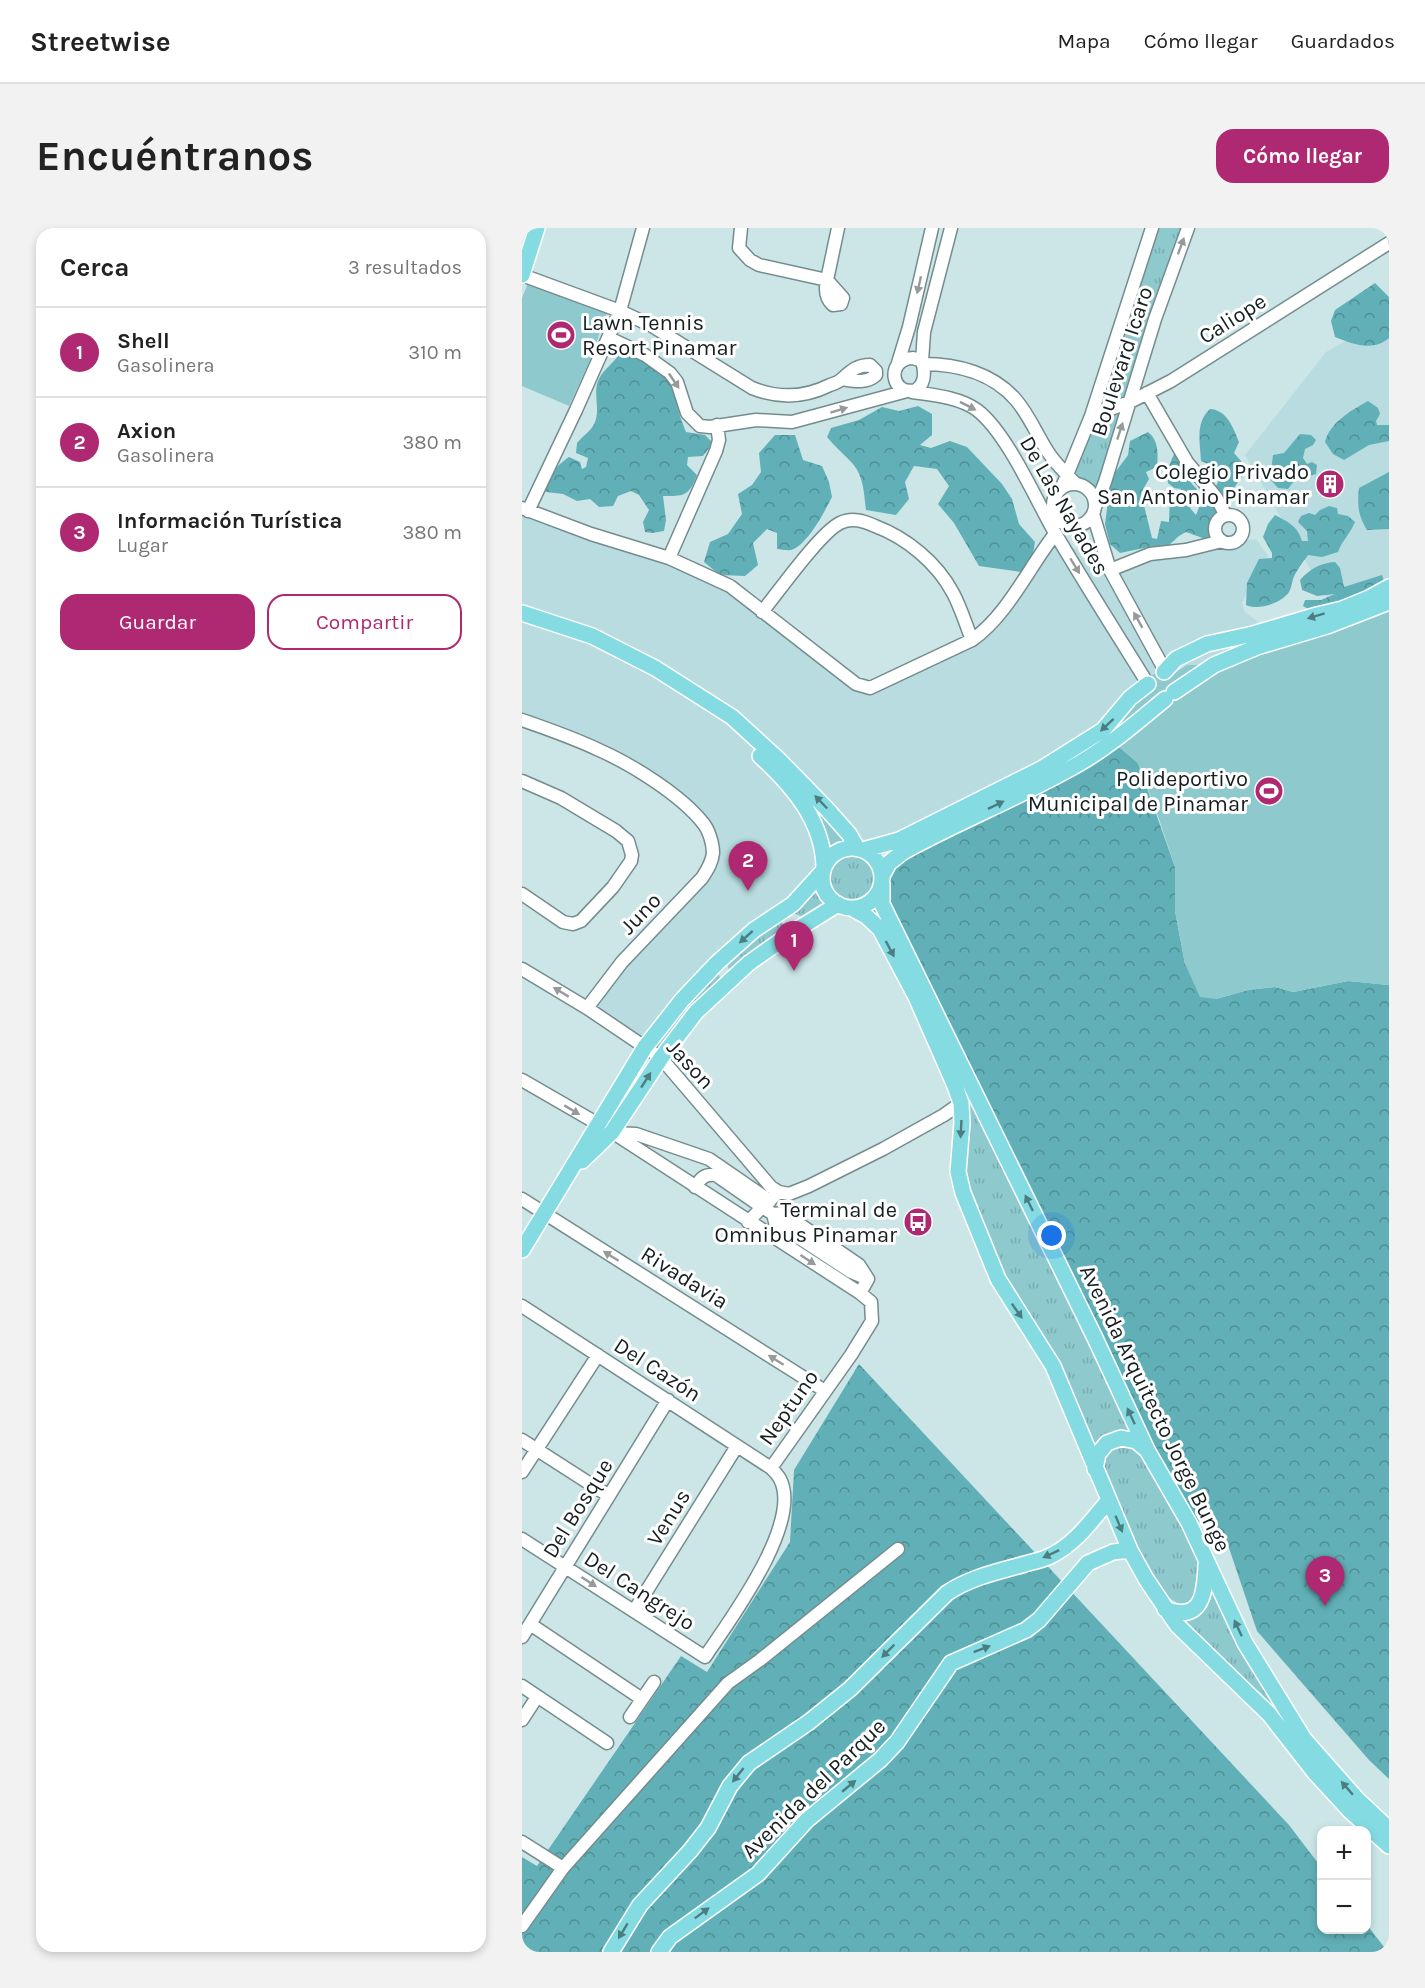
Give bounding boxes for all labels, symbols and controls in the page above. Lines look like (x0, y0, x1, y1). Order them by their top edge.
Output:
text: Streetwise (30, 25, 171, 58)
text: Mapa (1057, 29, 1111, 53)
text: Cómo llegar (1144, 29, 1258, 53)
text: Guardados (1291, 29, 1395, 53)
button: Cómo llegar (1216, 129, 1389, 183)
text: Encuéntranos (36, 131, 314, 181)
one-way arrow (1177, 237, 1187, 255)
text: Cerca (60, 252, 129, 283)
text: 3 resultados (348, 256, 462, 279)
one-way arrow (913, 276, 923, 294)
street label: Boulevard Icaro (1086, 283, 1158, 439)
street label: Caliope (1194, 288, 1271, 350)
place label: Lawn Tennis Resort Pinamar (582, 310, 737, 361)
sports icon: Lawn Tennis Resort Pinamar (545, 319, 577, 351)
text: Shell (117, 328, 170, 354)
text: 1 (76, 341, 83, 364)
text: 310 m (408, 341, 462, 364)
text: Gasolinera (117, 354, 214, 377)
one-way arrow (668, 372, 680, 388)
one-way arrow (959, 400, 977, 410)
one-way arrow (830, 405, 848, 414)
text: Axion (117, 418, 176, 444)
one-way arrow (1116, 422, 1125, 440)
text: 2 (73, 431, 86, 454)
text: 380 m (403, 431, 462, 454)
street label: De Las Nayades (1014, 432, 1114, 579)
text: Gasolinera (117, 444, 214, 467)
place label: Colegio Privado San Antonio Pinamar (1097, 459, 1309, 510)
building icon: Colegio Privado San Antonio Pinamar (1314, 468, 1346, 500)
text: Información Turística (117, 508, 342, 534)
text: 3 (73, 521, 86, 544)
text: 380 m (403, 521, 462, 544)
text: Lugar (117, 534, 168, 557)
one-way arrow (1070, 558, 1081, 574)
button: Guardar (60, 594, 255, 650)
button: Compartir (267, 594, 462, 650)
one-way arrow (1133, 612, 1143, 629)
one-way arrow (1307, 612, 1325, 621)
one-way arrow (1099, 718, 1114, 732)
place label: Polideportivo Municipal de Pinamar (1028, 766, 1248, 817)
sports icon: Polideportivo Municipal de Pinamar (1253, 775, 1285, 807)
one-way arrow (814, 795, 828, 810)
one-way arrow (988, 801, 1005, 810)
pin: 2 (728, 842, 768, 891)
street label: Juno (615, 888, 667, 940)
pin: 1 (774, 922, 814, 971)
one-way arrow (739, 930, 754, 943)
one-way arrow (885, 941, 895, 958)
one-way arrow (553, 987, 569, 998)
street label: Jason (661, 1035, 720, 1095)
one-way arrow (640, 1072, 651, 1088)
one-way arrow (564, 1105, 580, 1116)
one-way arrow (957, 1119, 966, 1138)
one-way arrow (1024, 1194, 1033, 1211)
place label: Terminal de Omnibus Pinamar (714, 1197, 897, 1248)
bus stop icon: Terminal de Omnibus Pinamar (902, 1206, 934, 1238)
your location (1037, 1221, 1066, 1250)
street label: Rivadavia (636, 1241, 733, 1315)
one-way arrow (603, 1250, 619, 1261)
one-way arrow (800, 1254, 816, 1265)
street label: Avenida Arquitecto Jorge Bunge (1074, 1261, 1236, 1556)
one-way arrow (1011, 1302, 1023, 1318)
street label: Del Cazón (609, 1332, 706, 1408)
one-way arrow (768, 1354, 784, 1365)
street label: Neptuno (753, 1365, 824, 1450)
one-way arrow (1127, 1408, 1136, 1425)
street label: Del Bosque (537, 1454, 619, 1563)
street label: Venus (642, 1485, 696, 1550)
one-way arrow (1114, 1515, 1124, 1533)
street label: Del Cangrejo (579, 1545, 700, 1636)
one-way arrow (1043, 1550, 1060, 1559)
pin: 3 (1306, 1556, 1344, 1606)
one-way arrow (581, 1576, 597, 1587)
one-way arrow (1233, 1619, 1242, 1636)
one-way arrow (881, 1644, 895, 1658)
one-way arrow (973, 1644, 991, 1654)
street label: Avenida del Parque (736, 1713, 891, 1864)
one-way arrow (732, 1767, 745, 1783)
one-way arrow (841, 1780, 856, 1793)
one-way arrow (1341, 1781, 1354, 1796)
map controls (1317, 1826, 1371, 1934)
button: + (1317, 1826, 1371, 1880)
button: − (1317, 1880, 1371, 1934)
one-way arrow (695, 1908, 710, 1920)
one-way arrow (618, 1923, 628, 1940)

